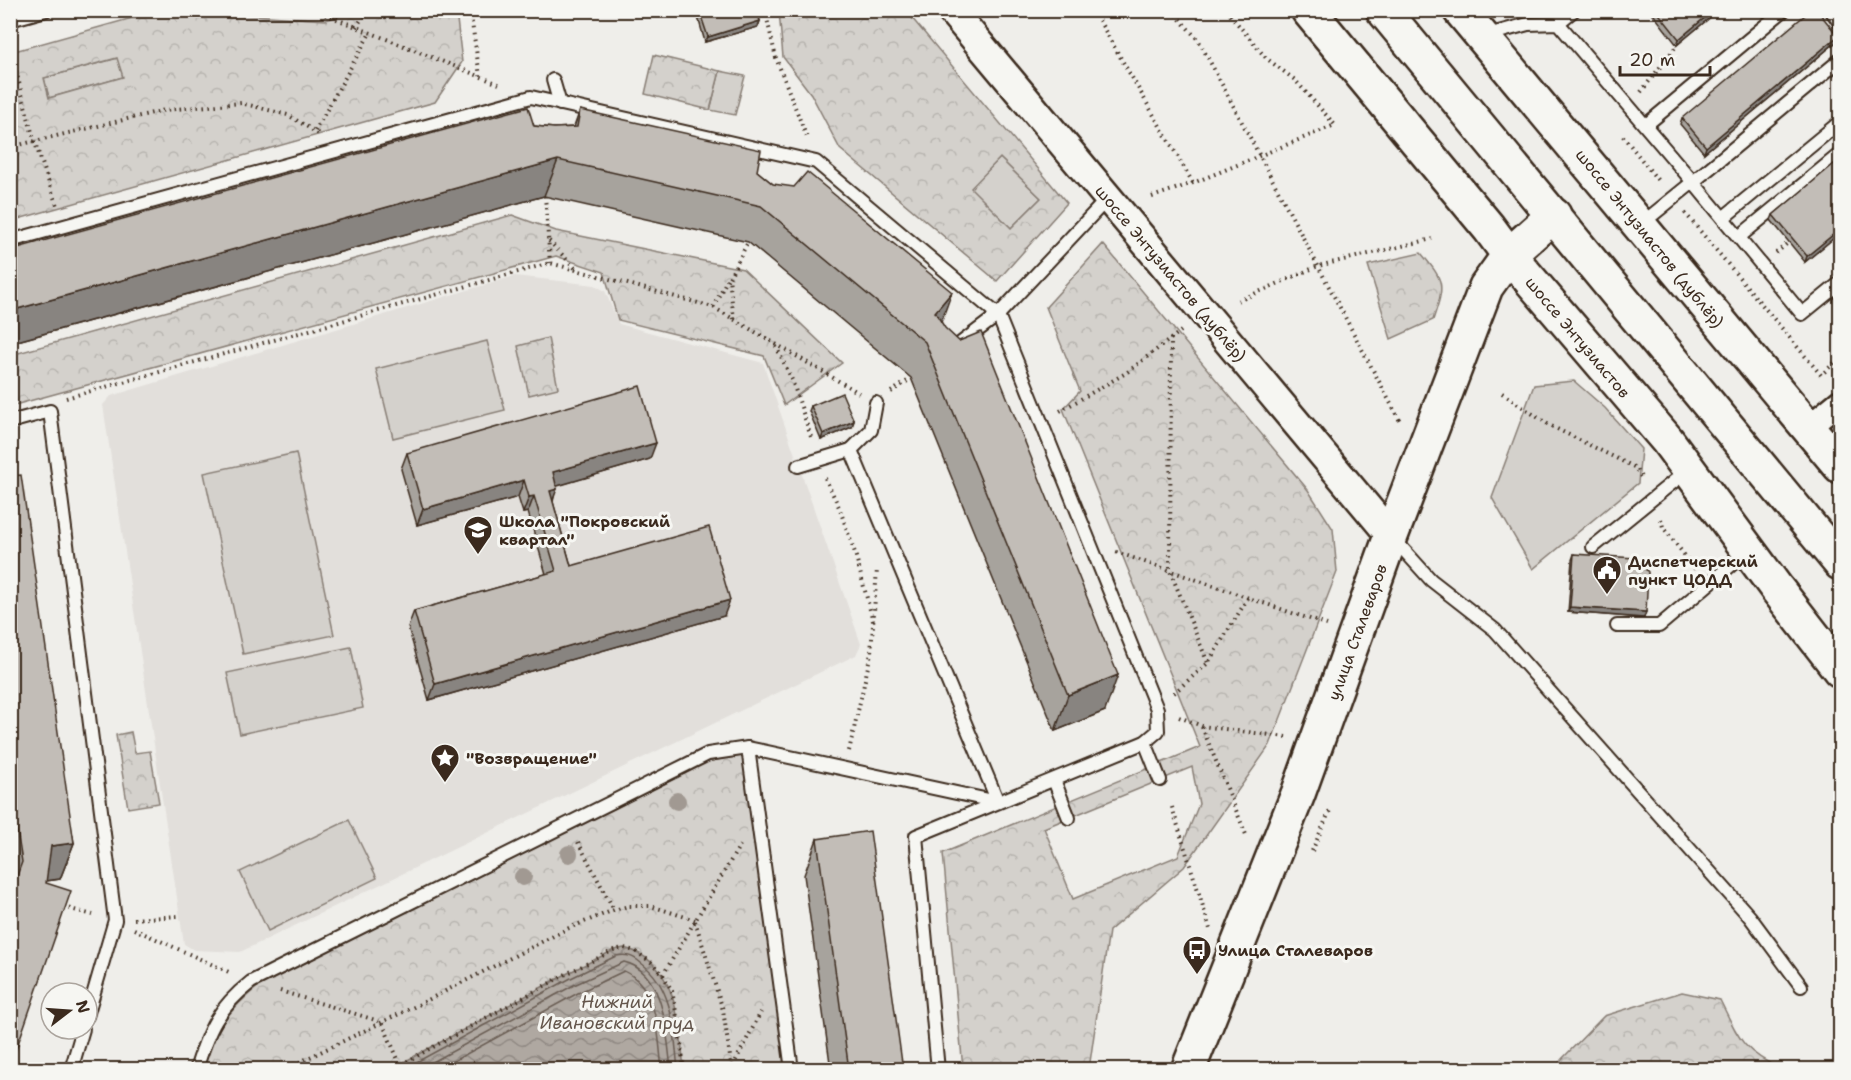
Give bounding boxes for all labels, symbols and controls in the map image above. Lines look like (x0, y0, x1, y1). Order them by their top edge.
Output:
scale bar (1620, 39, 1710, 77)
text: 20 m (1629, 48, 1675, 72)
street label: шоссе Энтузиастов (дублёр) (1571, 145, 1728, 332)
street label: шоссе Энтузиастов (дублёр) (1091, 181, 1251, 366)
street label: шоссе Энтузиастов (1521, 272, 1635, 402)
place label: Школа "Покровский квартал" (499, 511, 670, 550)
school or university icon: Школа "Покровский квартал" (462, 514, 494, 556)
place label: Диспетчерский пункт ЦОДД (1628, 551, 1758, 590)
public building icon: Диспетчерский пункт ЦОДД (1591, 554, 1623, 596)
street label: улица Сталеваров (1323, 561, 1392, 703)
place icon: "Возвращение" (429, 742, 461, 784)
place label: "Возвращение" (466, 748, 597, 769)
bus stop icon: Улица Сталеваров (1181, 934, 1213, 976)
place label: Улица Сталеваров (1218, 940, 1373, 961)
north arrow (39, 981, 99, 1041)
water label: Нижний Ивановский пруд (540, 990, 694, 1035)
text: N (71, 998, 95, 1016)

